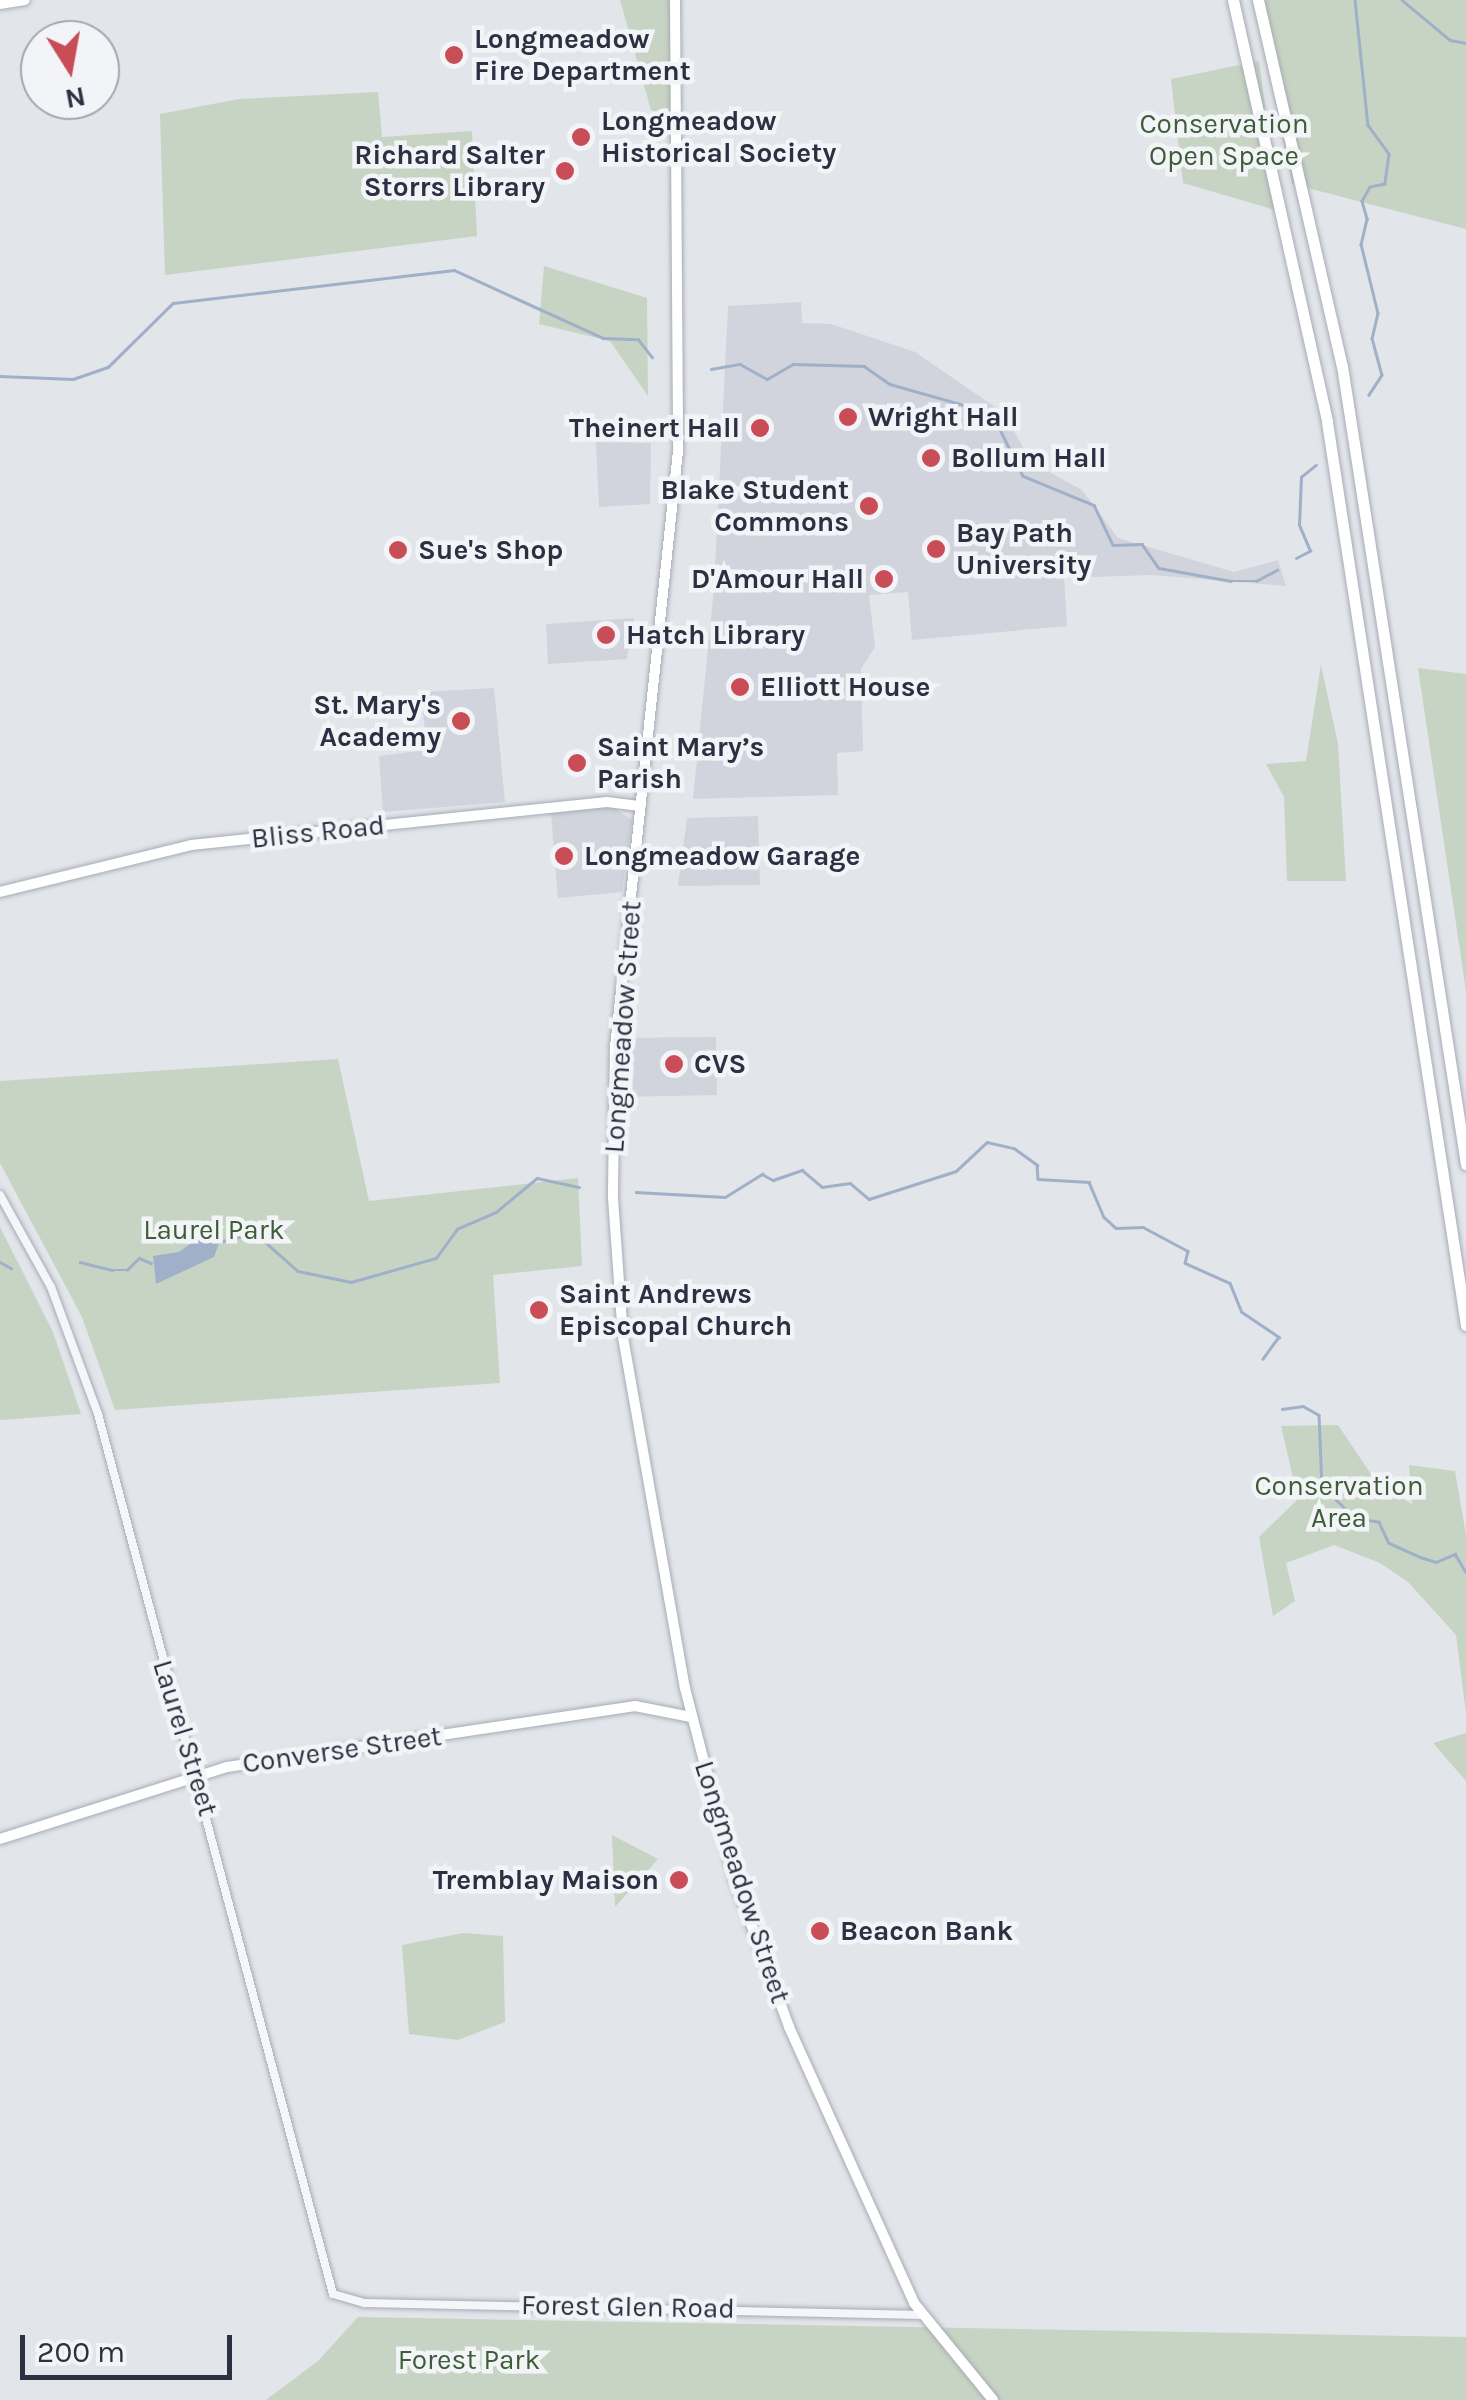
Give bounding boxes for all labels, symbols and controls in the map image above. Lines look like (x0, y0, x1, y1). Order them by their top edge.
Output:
north arrow (20, 20, 120, 120)
place label: Longmeadow Fire Department (474, 22, 691, 88)
marker: Longmeadow Fire Department (443, 44, 465, 66)
text: N (62, 80, 88, 116)
place label: Longmeadow Historical Society (601, 104, 836, 170)
park label: Conservation Open Space (1139, 107, 1309, 173)
marker: Longmeadow Historical Society (570, 126, 592, 148)
place label: Richard Salter Storrs Library (354, 138, 545, 204)
marker: Richard Salter Storrs Library (554, 160, 576, 182)
place label: Wright Hall (868, 400, 1019, 434)
marker: Wright Hall (837, 406, 859, 428)
place label: Theinert Hall (569, 411, 740, 445)
marker: Theinert Hall (749, 417, 771, 439)
place label: Bollum Hall (951, 441, 1106, 475)
marker: Bollum Hall (920, 447, 942, 469)
place label: Blake Student Commons (660, 473, 849, 539)
marker: Blake Student Commons (858, 495, 880, 517)
place label: Bay Path University (956, 516, 1091, 582)
place label: Sue's Shop (418, 533, 563, 567)
marker: Bay Path University (925, 538, 947, 560)
marker: Sue's Shop (387, 539, 409, 561)
place label: D'Amour Hall (691, 562, 864, 596)
marker: D'Amour Hall (873, 568, 895, 590)
place label: Hatch Library (626, 618, 805, 652)
marker: Hatch Library (595, 624, 617, 646)
place label: Elliott House (760, 670, 930, 704)
marker: Elliott House (729, 676, 751, 698)
place label: St. Mary's Academy (313, 688, 441, 754)
marker: St. Mary's Academy (450, 710, 472, 732)
place label: Saint Mary’s Parish (597, 730, 764, 796)
marker: Saint Mary’s Parish (566, 752, 588, 774)
street label: Bliss Road (250, 808, 386, 856)
place label: Longmeadow Garage (584, 839, 860, 873)
marker: Longmeadow Garage (553, 845, 575, 867)
street label: Longmeadow Street (597, 900, 649, 1154)
place label: CVS (694, 1047, 746, 1081)
marker: CVS (663, 1053, 685, 1075)
park label: Laurel Park (143, 1213, 285, 1247)
place label: Saint Andrews Episcopal Church (559, 1277, 792, 1343)
marker: Saint Andrews Episcopal Church (528, 1299, 550, 1321)
park label: Conservation Area (1254, 1469, 1424, 1535)
street label: Laurel Street (145, 1656, 225, 1820)
street label: Converse Street (240, 1719, 444, 1781)
street label: Longmeadow Street (687, 1757, 797, 2007)
place label: Tremblay Maison (433, 1863, 659, 1897)
marker: Tremblay Maison (668, 1869, 690, 1891)
place label: Beacon Bank (840, 1914, 1013, 1948)
marker: Beacon Bank (809, 1920, 831, 1942)
street label: Forest Glen Road (521, 2288, 735, 2326)
scale bar (25, 2315, 238, 2377)
text: 200 m (37, 2334, 125, 2370)
park label: Forest Park (398, 2343, 540, 2377)

